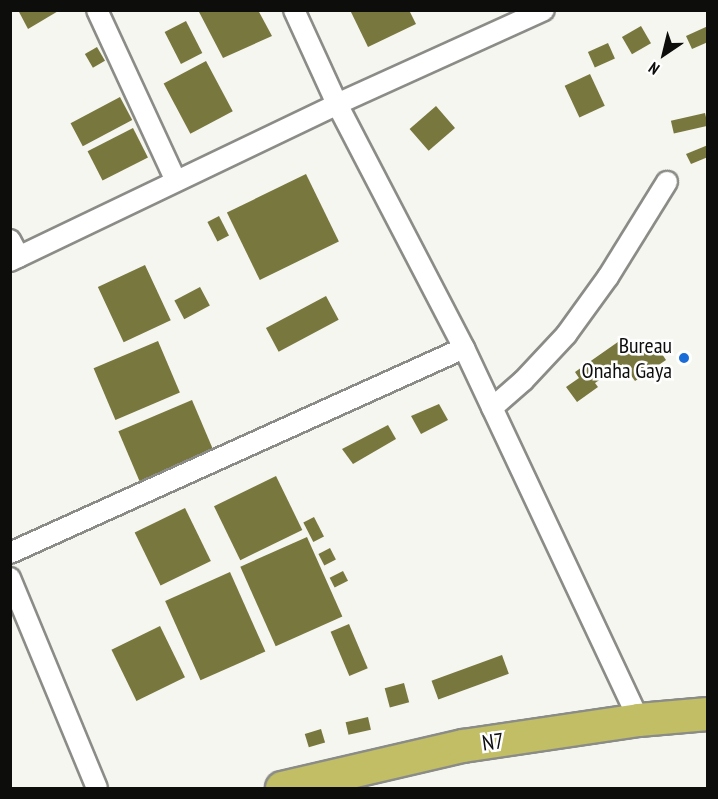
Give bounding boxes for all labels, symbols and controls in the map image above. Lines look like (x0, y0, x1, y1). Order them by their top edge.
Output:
north arrow (634, 24, 694, 84)
text: N (644, 58, 663, 79)
place label: Bureau Onaha Gaya (582, 332, 672, 384)
marker: Bureau Onaha Gaya (677, 351, 691, 365)
street label: N7 (480, 727, 506, 757)

